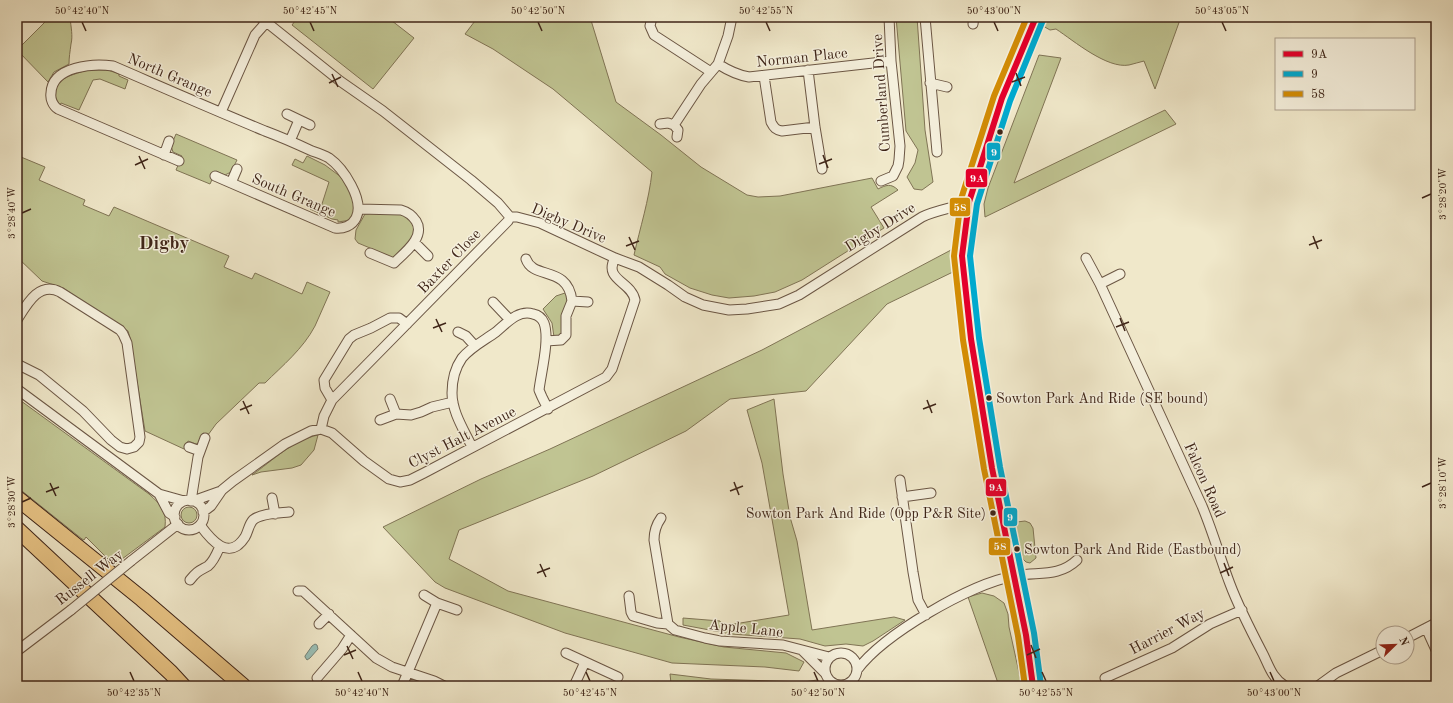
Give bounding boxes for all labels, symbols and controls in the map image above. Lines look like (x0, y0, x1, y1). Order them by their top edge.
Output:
text: 50°42'40"N (55, 6, 110, 16)
text: 50°42'45"N (283, 6, 338, 16)
text: 50°42'50"N (511, 6, 566, 16)
text: 50°42'55"N (739, 6, 794, 16)
text: 50°43'00"N (967, 6, 1022, 16)
text: 50°43'05"N (1195, 6, 1250, 16)
street label: Cumberland Drive (871, 33, 894, 152)
legend (1275, 38, 1415, 110)
street label: Norman Place (756, 46, 849, 71)
text: 9A (1311, 49, 1327, 61)
street label: North Grange (125, 52, 214, 101)
text: 9 (1311, 69, 1318, 81)
text: 58 (1311, 88, 1325, 101)
unlabelled marker (995, 127, 1005, 137)
line badge: 9 (986, 142, 1001, 161)
text: 9 (991, 148, 997, 159)
line badge: 9A (965, 168, 988, 188)
text: 3°28'20"W (1438, 168, 1448, 220)
street label: South Grange (249, 172, 338, 221)
text: 9A (970, 174, 985, 185)
text: 3°28'40"W (7, 187, 17, 239)
line badge: 58 (949, 197, 971, 217)
street label: Digby Drive (843, 201, 919, 256)
street label: Digby Drive (529, 202, 608, 247)
text: 58 (954, 203, 966, 214)
street label: Baxter Close (416, 227, 484, 297)
district label: Digby (138, 235, 190, 254)
place label: Sowton Park And Ride (SE bound) (996, 392, 1208, 406)
marker: Sowton Park And Ride (SE bound) (984, 393, 994, 403)
street label: Clyst Halt Avenue (407, 405, 519, 472)
street label: Falcon Road (1180, 441, 1227, 521)
text: 3°28'10"W (1438, 457, 1448, 509)
text: 3°28'30"W (7, 476, 17, 528)
line badge: 9A (985, 478, 1007, 497)
text: 9A (989, 483, 1004, 494)
place label: Sowton Park And Ride (Opp P&R Site) (746, 507, 986, 521)
line badge: 9 (1003, 507, 1018, 527)
marker: Sowton Park And Ride (Opp P&R Site) (988, 508, 998, 518)
text: 9 (1007, 513, 1013, 524)
line badge: 58 (988, 537, 1011, 556)
text: 58 (994, 542, 1006, 553)
place label: Sowton Park And Ride (Eastbound) (1024, 543, 1242, 557)
marker: Sowton Park And Ride (Eastbound) (1012, 544, 1022, 554)
street label: Russell Way (53, 547, 126, 609)
street label: Harrier Way (1128, 606, 1208, 658)
street label: Apple Lane (708, 618, 784, 641)
north arrow (1375, 625, 1415, 665)
text: N (1396, 636, 1410, 648)
text: 50°42'35"N (107, 688, 162, 698)
text: 50°42'40"N (335, 688, 390, 698)
text: 50°42'45"N (563, 688, 618, 698)
text: 50°42'50"N (791, 688, 846, 698)
text: 50°42'55"N (1019, 688, 1074, 698)
text: 50°43'00"N (1247, 688, 1302, 698)

